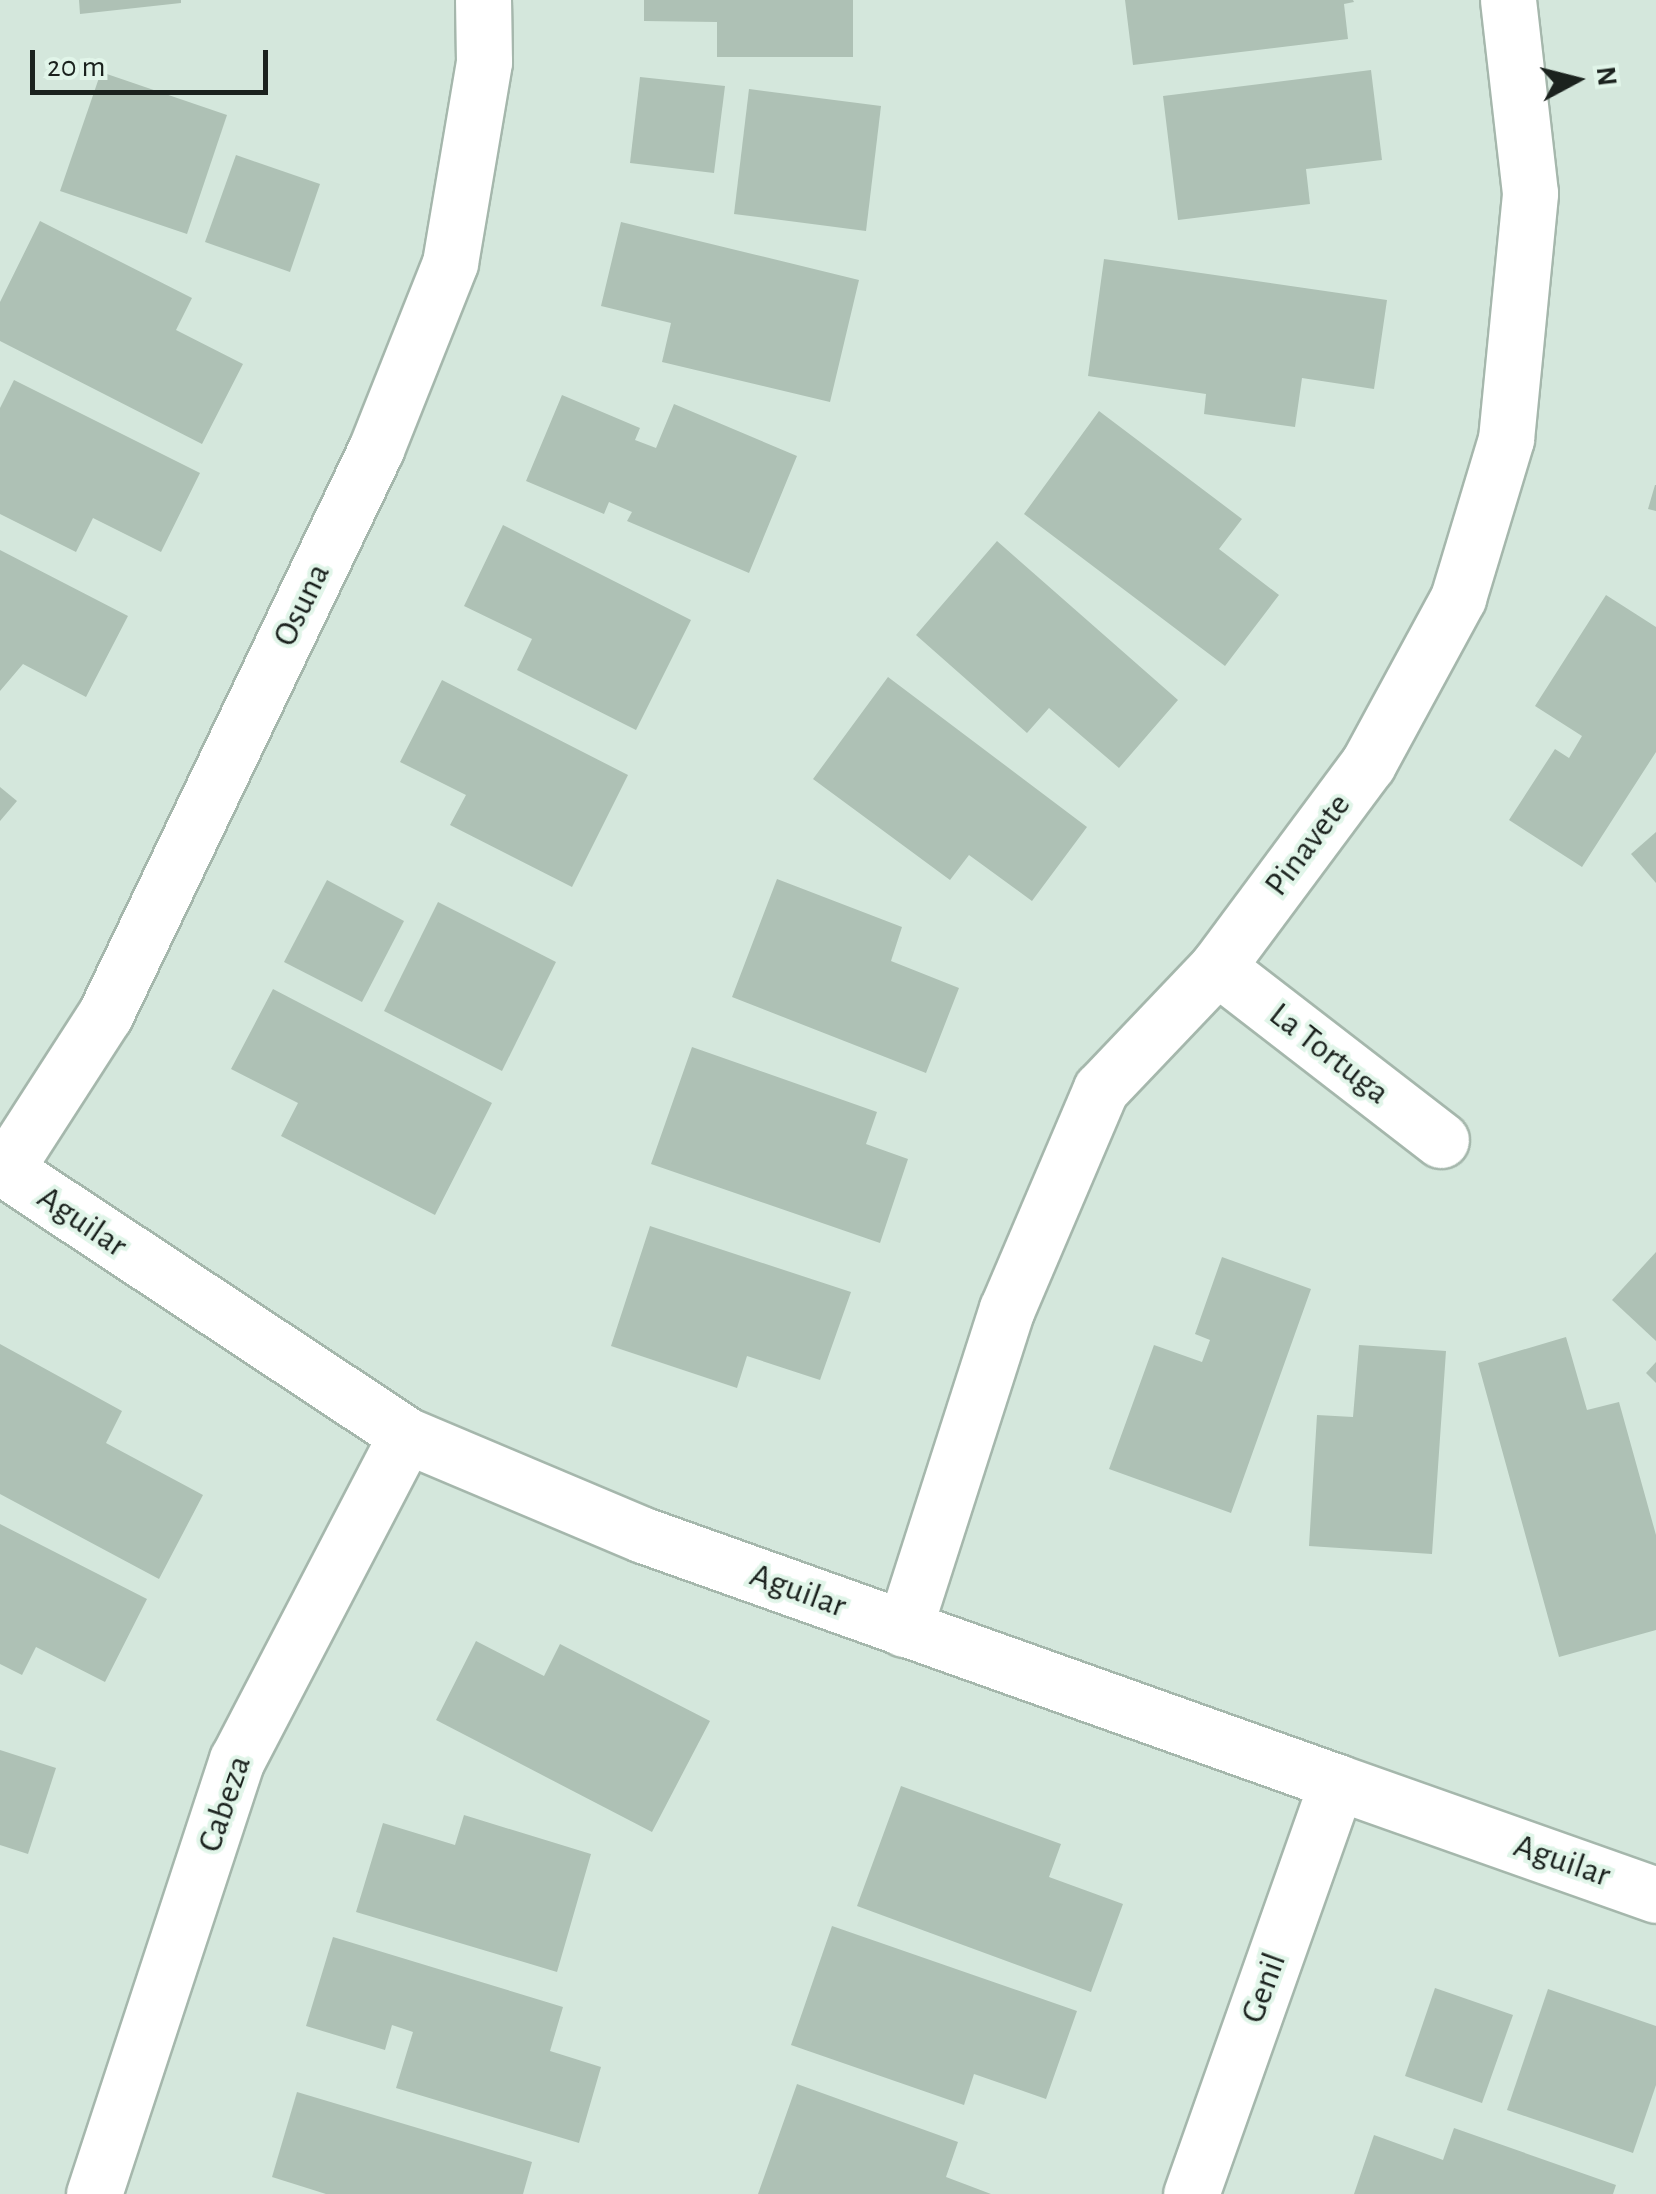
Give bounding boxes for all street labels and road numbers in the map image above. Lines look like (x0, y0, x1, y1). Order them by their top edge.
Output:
street label: Osuna (264, 557, 340, 653)
street label: Pinavete (1256, 785, 1360, 905)
street label: La Tortuga (1260, 994, 1398, 1114)
street label: Aguilar (29, 1177, 135, 1267)
street label: Aguilar (744, 1554, 852, 1628)
street label: Cabeza (189, 1750, 261, 1858)
street label: Aguilar (1508, 1825, 1616, 1897)
street label: Genil (1232, 1947, 1296, 2029)

